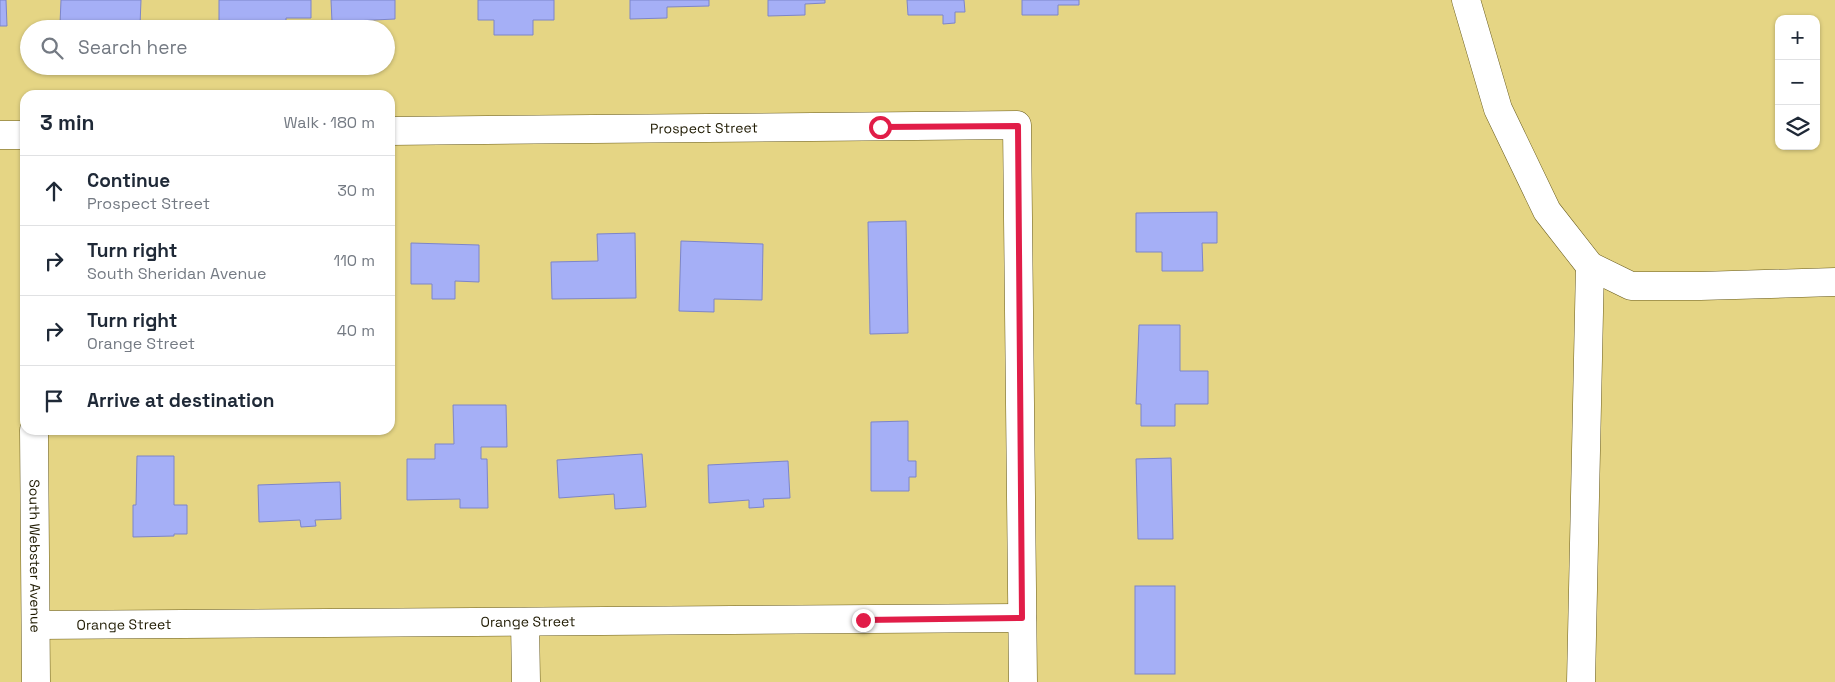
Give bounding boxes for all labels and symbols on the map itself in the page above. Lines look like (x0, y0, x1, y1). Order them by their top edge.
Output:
route start (869, 116, 892, 139)
street label: Prospect Street (650, 118, 758, 138)
street label: South Webster Avenue (25, 479, 45, 633)
route end (852, 609, 875, 632)
street label: Orange Street (481, 612, 575, 631)
street label: Orange Street (77, 615, 171, 634)

